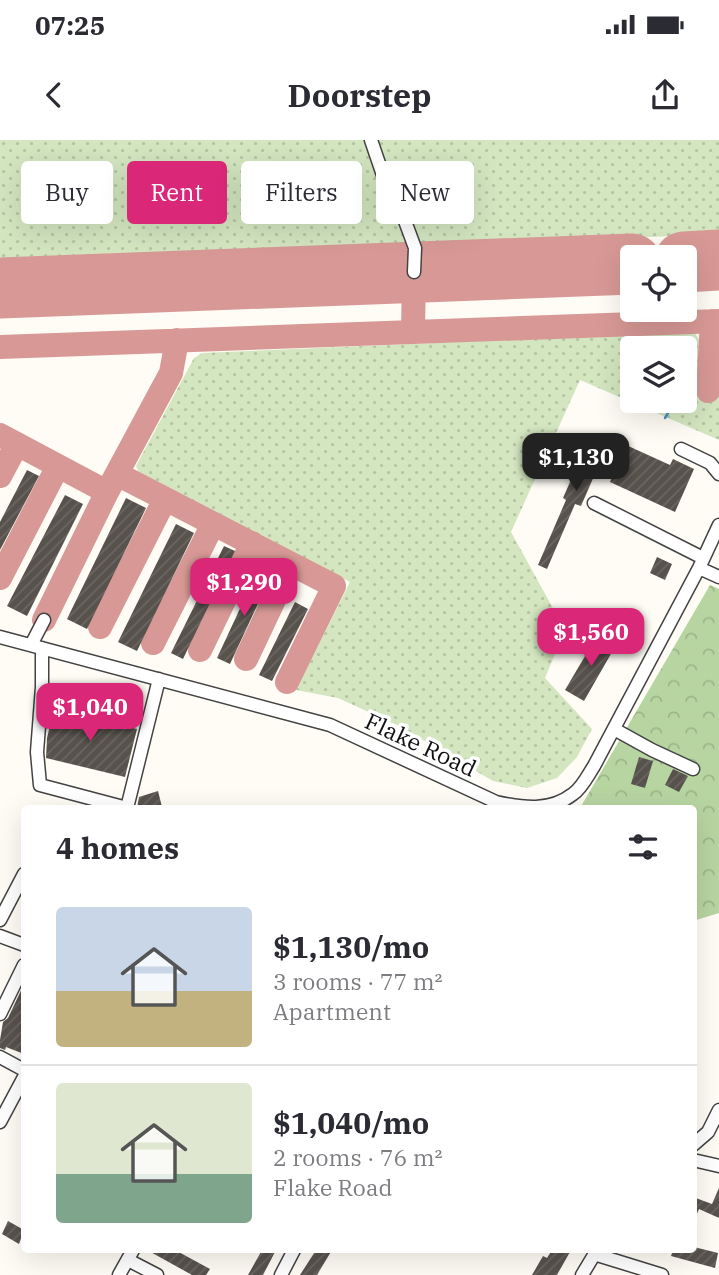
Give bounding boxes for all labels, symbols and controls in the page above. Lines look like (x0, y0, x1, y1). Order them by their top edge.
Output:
text: 07:25 (35, 8, 105, 42)
text: Doorstep (288, 74, 431, 116)
icon: back (35, 76, 73, 114)
icon: share (646, 76, 684, 114)
chip: Buy (21, 161, 113, 224)
chip: Rent (127, 161, 227, 224)
chip: Filters (241, 161, 362, 224)
chip: New (376, 161, 474, 224)
map controls (620, 245, 697, 413)
button: locate (620, 245, 697, 322)
button: layers (620, 336, 697, 413)
pin: $1,130 (519, 434, 633, 493)
text: $1,130 (538, 441, 614, 471)
pin: $1,290 (187, 559, 301, 618)
text: $1,290 (206, 566, 282, 596)
pin: $1,560 (534, 608, 648, 668)
text: $1,560 (553, 616, 629, 646)
pin: $1,040 (33, 684, 147, 743)
text: $1,040 (52, 691, 128, 721)
street label: Flake Road (361, 705, 481, 783)
text: 4 homes (56, 828, 179, 867)
icon: filters (624, 828, 662, 866)
text: $1,130/mo (273, 927, 429, 966)
icon: home (112, 935, 196, 1019)
text: 3 rooms · 77 m² (273, 966, 443, 996)
text: Apartment (273, 996, 391, 1026)
text: $1,040/mo (273, 1103, 429, 1142)
icon: home (112, 1111, 196, 1195)
text: 2 rooms · 76 m² (273, 1142, 443, 1172)
text: Flake Road (273, 1172, 392, 1202)

